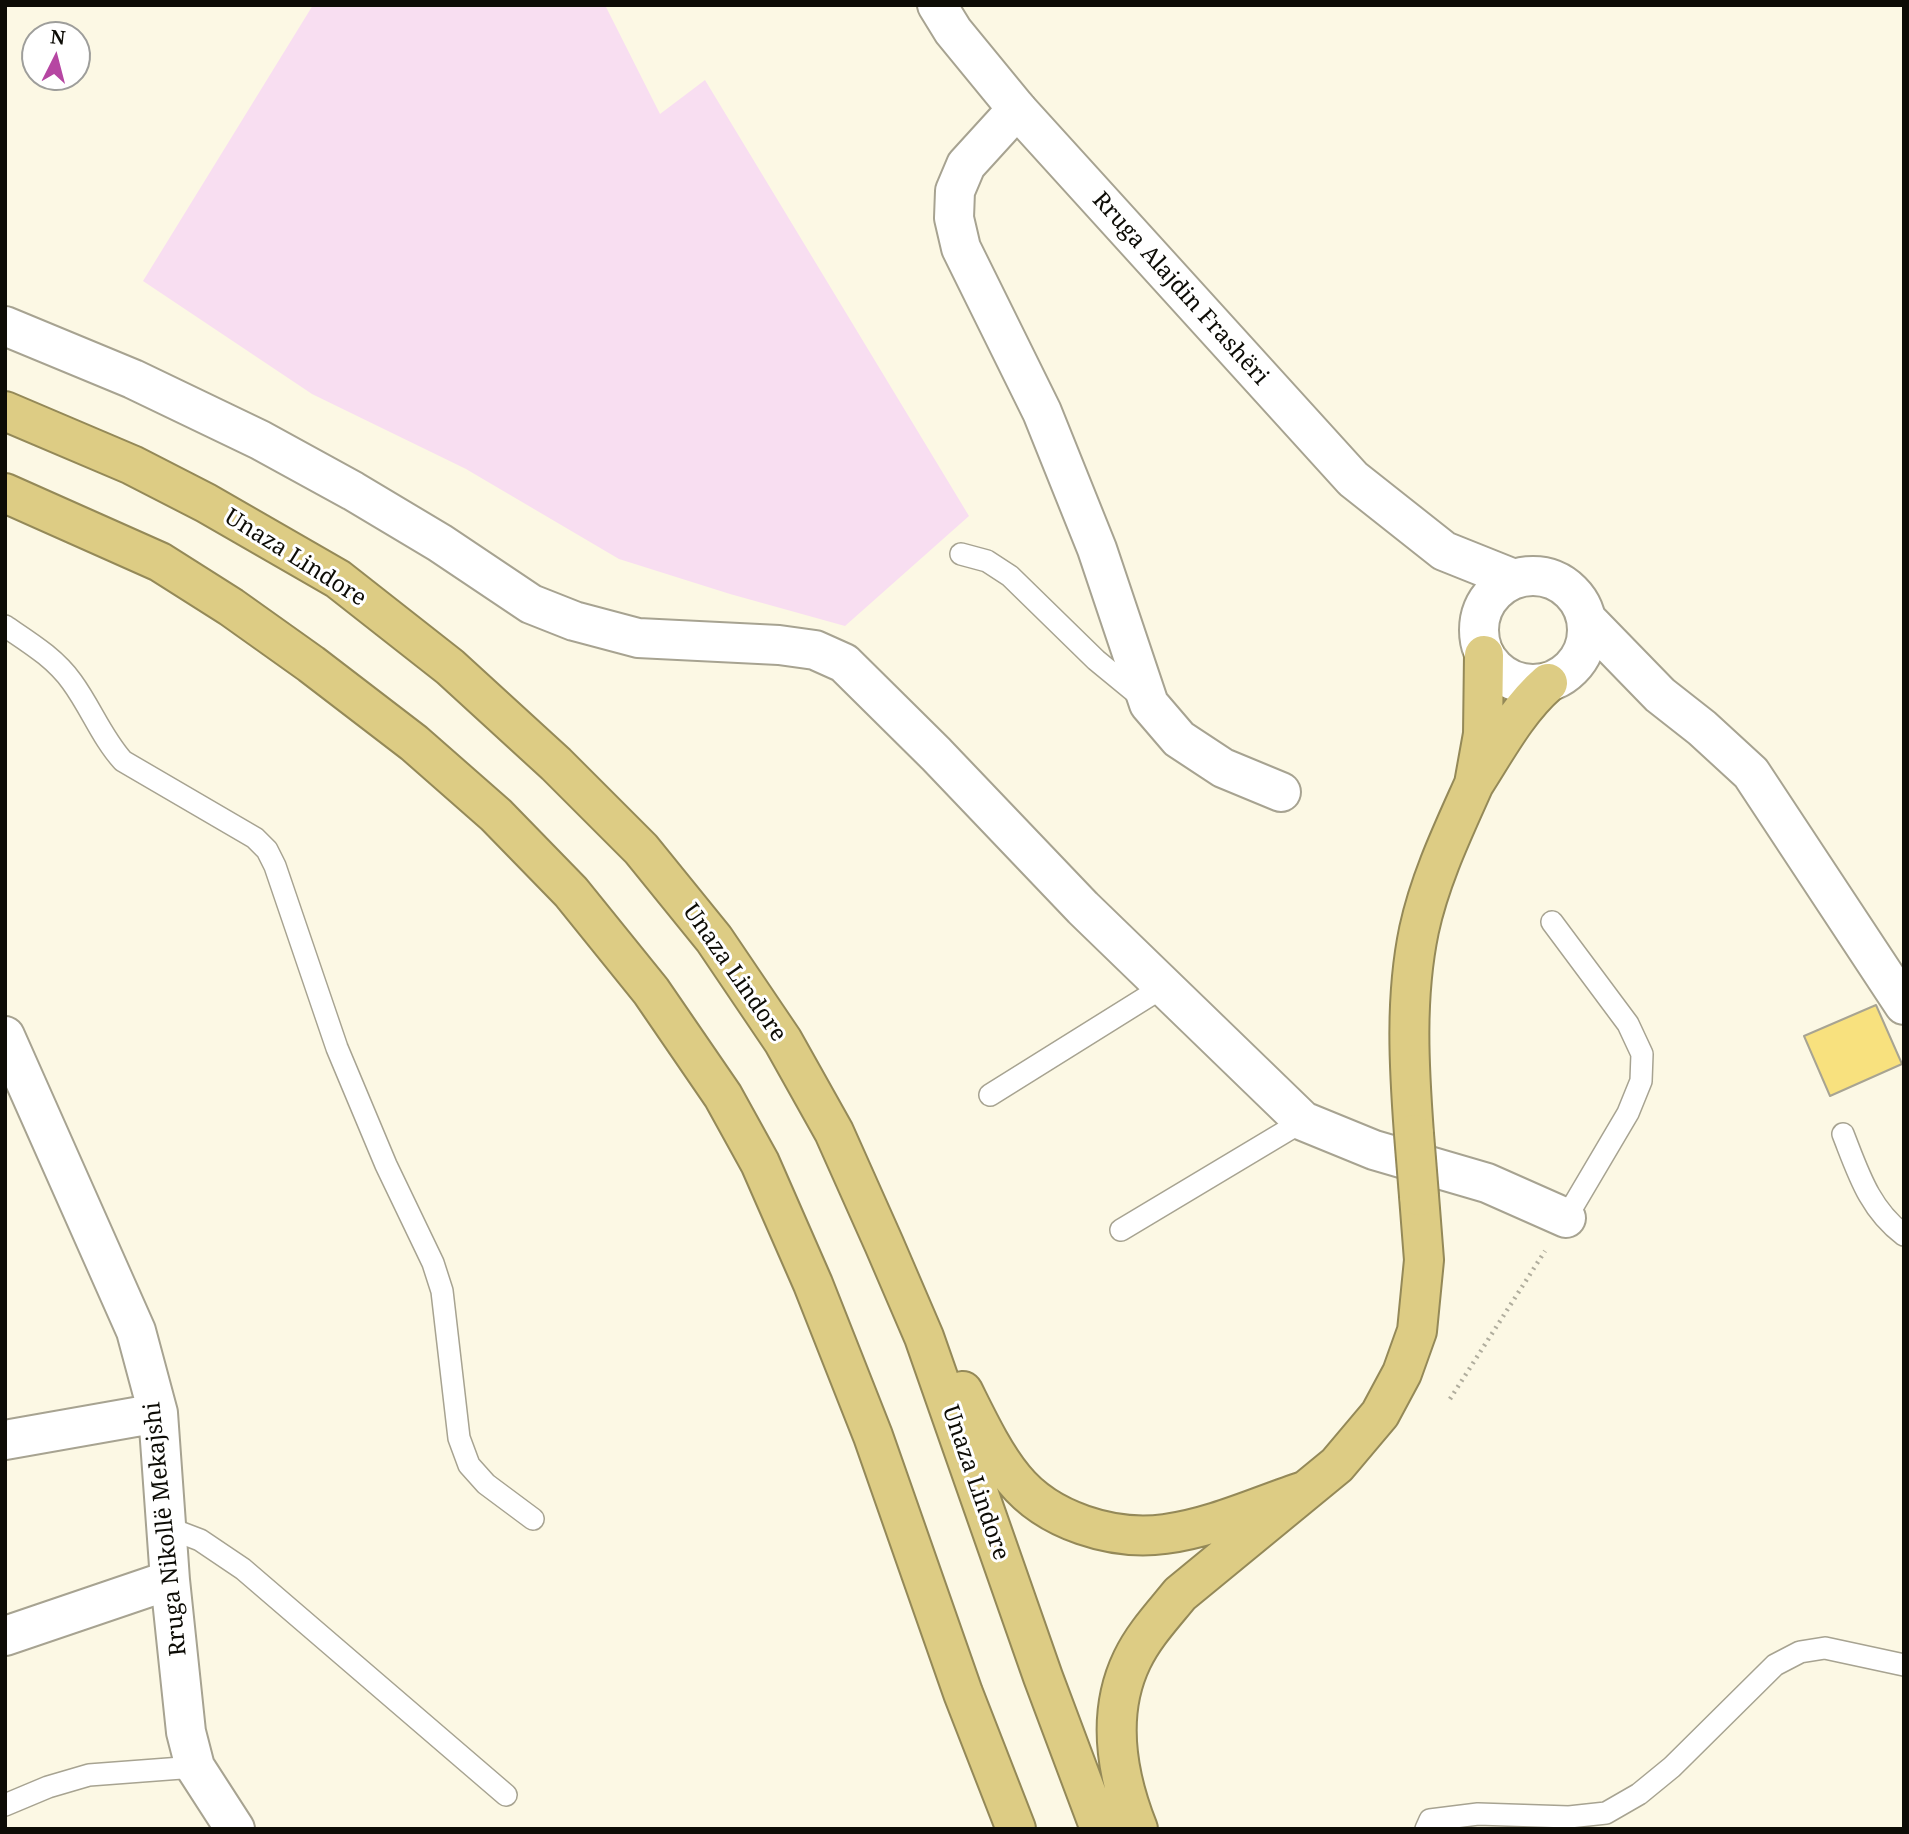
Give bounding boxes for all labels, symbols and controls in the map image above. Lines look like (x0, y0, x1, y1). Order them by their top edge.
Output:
north arrow (21, 21, 91, 91)
text: N (49, 23, 67, 51)
street label: Rruga Alajdin Frashëri (1086, 187, 1274, 391)
street label: Unaza Lindore (219, 503, 371, 613)
street label: Unaza Lindore (676, 899, 792, 1047)
street label: Rruga Nikollë Mekajshi (139, 1401, 193, 1657)
street label: Unaza Lindore (936, 1402, 1014, 1564)

